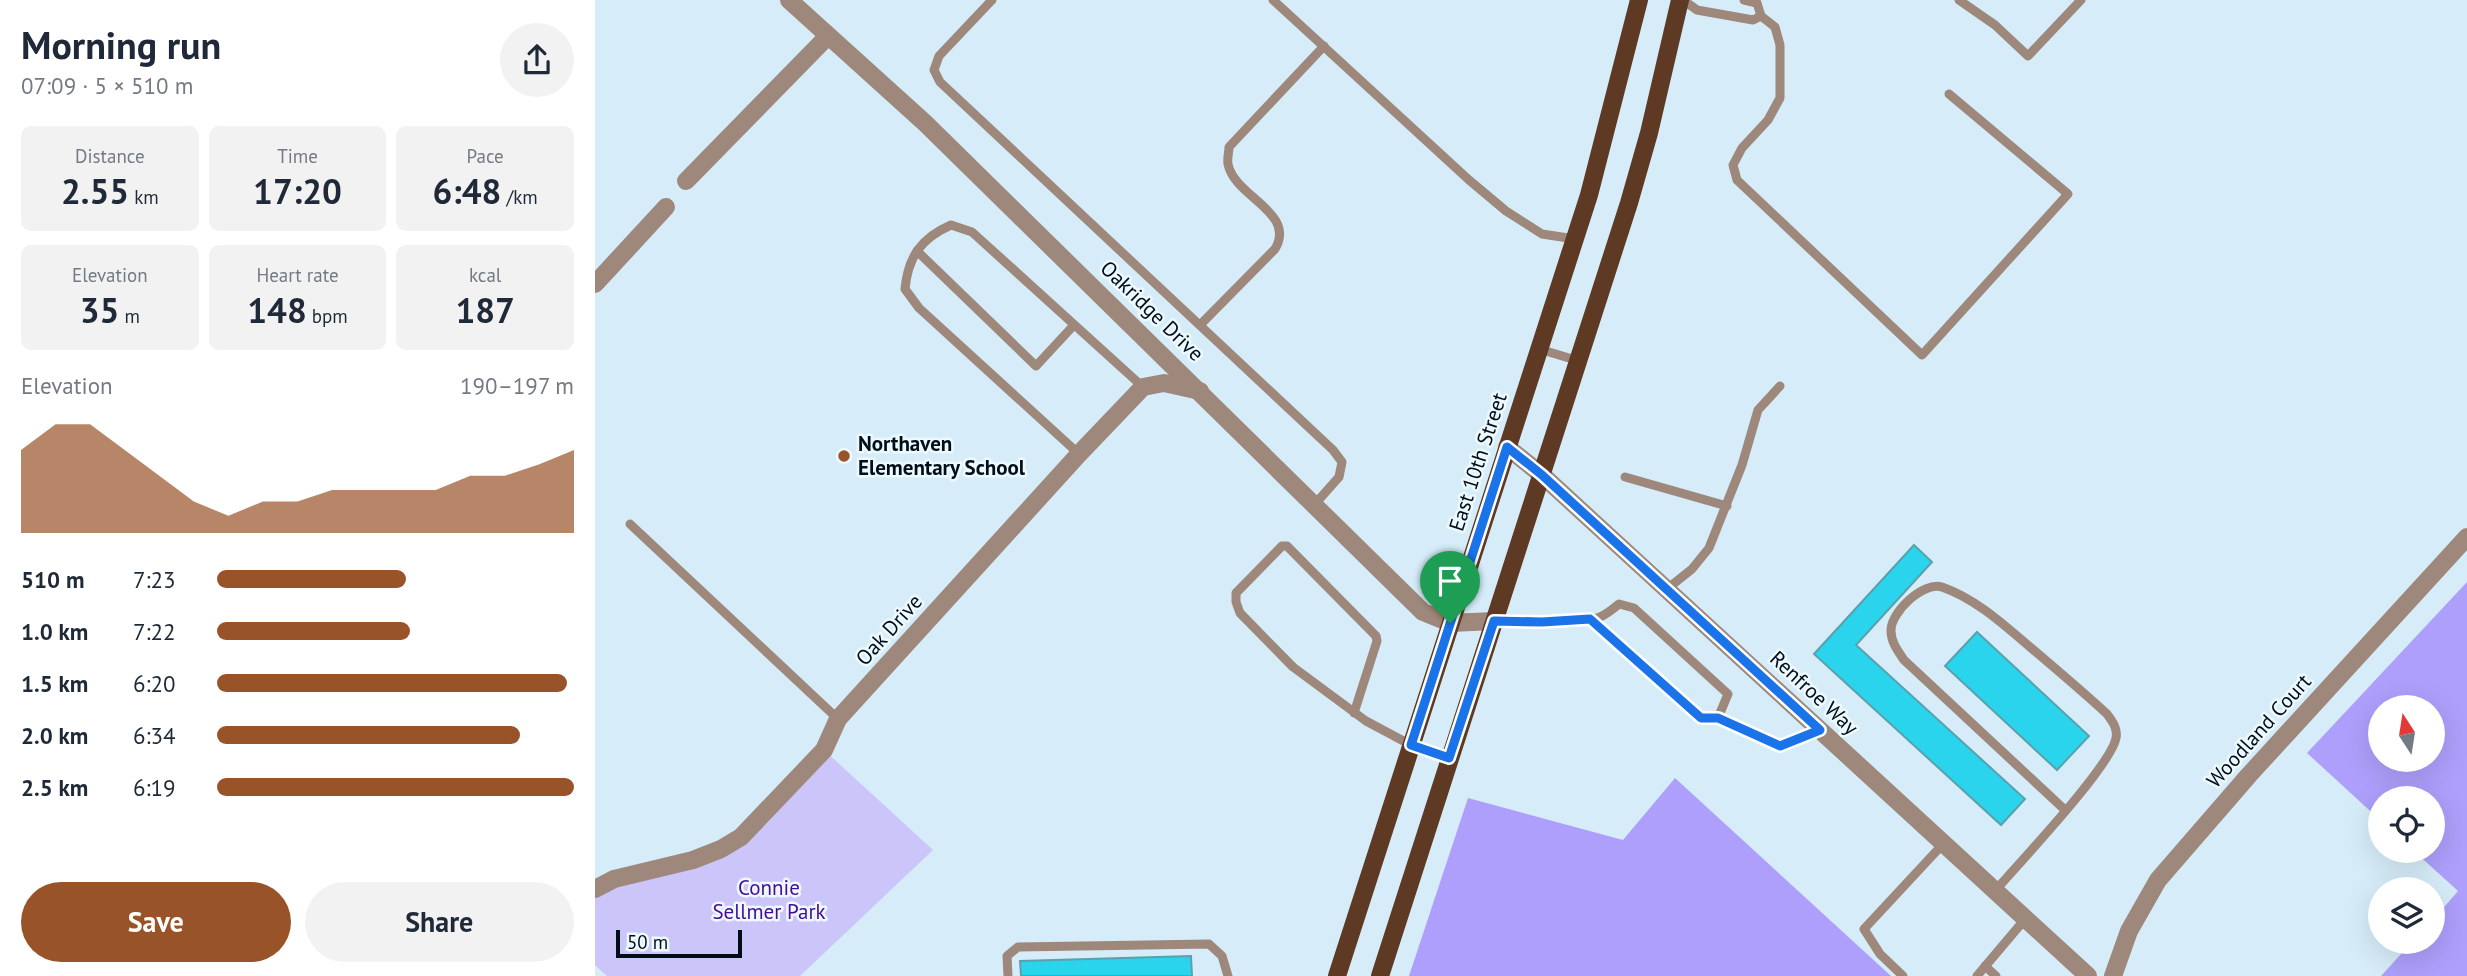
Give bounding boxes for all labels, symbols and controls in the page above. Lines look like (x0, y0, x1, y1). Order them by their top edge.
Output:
text: Morning run (21, 20, 221, 69)
button: share (500, 23, 574, 97)
text: 07:09 · 5 × 510 m (21, 71, 193, 100)
text: Distance (75, 144, 145, 168)
text: Time (277, 144, 318, 168)
text: Pace (467, 144, 504, 168)
text: 2.55 (61, 168, 129, 214)
text: 17:20 (253, 168, 342, 214)
text: 6:48 (433, 168, 501, 214)
text: km (129, 185, 159, 209)
text: /km (501, 185, 538, 209)
street label: Oakridge Drive (1095, 255, 1210, 367)
text: Elevation (72, 263, 148, 287)
text: Heart rate (256, 263, 339, 287)
text: kcal (469, 263, 501, 287)
text: 35 (80, 287, 119, 333)
text: 148 (247, 287, 307, 333)
text: 187 (455, 287, 515, 333)
text: m (119, 304, 140, 328)
text: bpm (307, 304, 348, 328)
text: Elevation (21, 371, 113, 400)
text: 190–197 m (460, 371, 574, 400)
street label: East 10th Street (1442, 389, 1513, 534)
place label: Northaven Elementary School (858, 430, 1026, 481)
marker: Northaven Elementary School (836, 448, 852, 464)
pin (1420, 551, 1480, 623)
icon: arrive (1431, 562, 1469, 600)
text: 510 m (21, 565, 84, 594)
text: 7:23 (133, 565, 176, 594)
street label: Oak Drive (850, 588, 928, 671)
text: 1.0 km (21, 617, 88, 646)
text: 7:22 (133, 617, 176, 646)
street label: Renfroe Way (1764, 645, 1864, 741)
street label: Woodland Court (2200, 668, 2317, 793)
text: 1.5 km (21, 669, 88, 698)
text: 6:20 (133, 669, 176, 698)
north arrow (2368, 695, 2445, 772)
map controls (2368, 695, 2445, 954)
text: 2.0 km (21, 721, 88, 750)
text: 6:34 (133, 721, 176, 750)
text: 2.5 km (21, 773, 88, 802)
text: 6:19 (133, 773, 176, 802)
button: locate (2368, 786, 2445, 863)
park label: Connie Sellmer Park (712, 874, 826, 925)
button: layers (2368, 877, 2445, 954)
button: Save (21, 882, 291, 962)
button: Share (305, 882, 574, 962)
scale bar (616, 927, 742, 959)
text: 50 m (627, 930, 668, 954)

